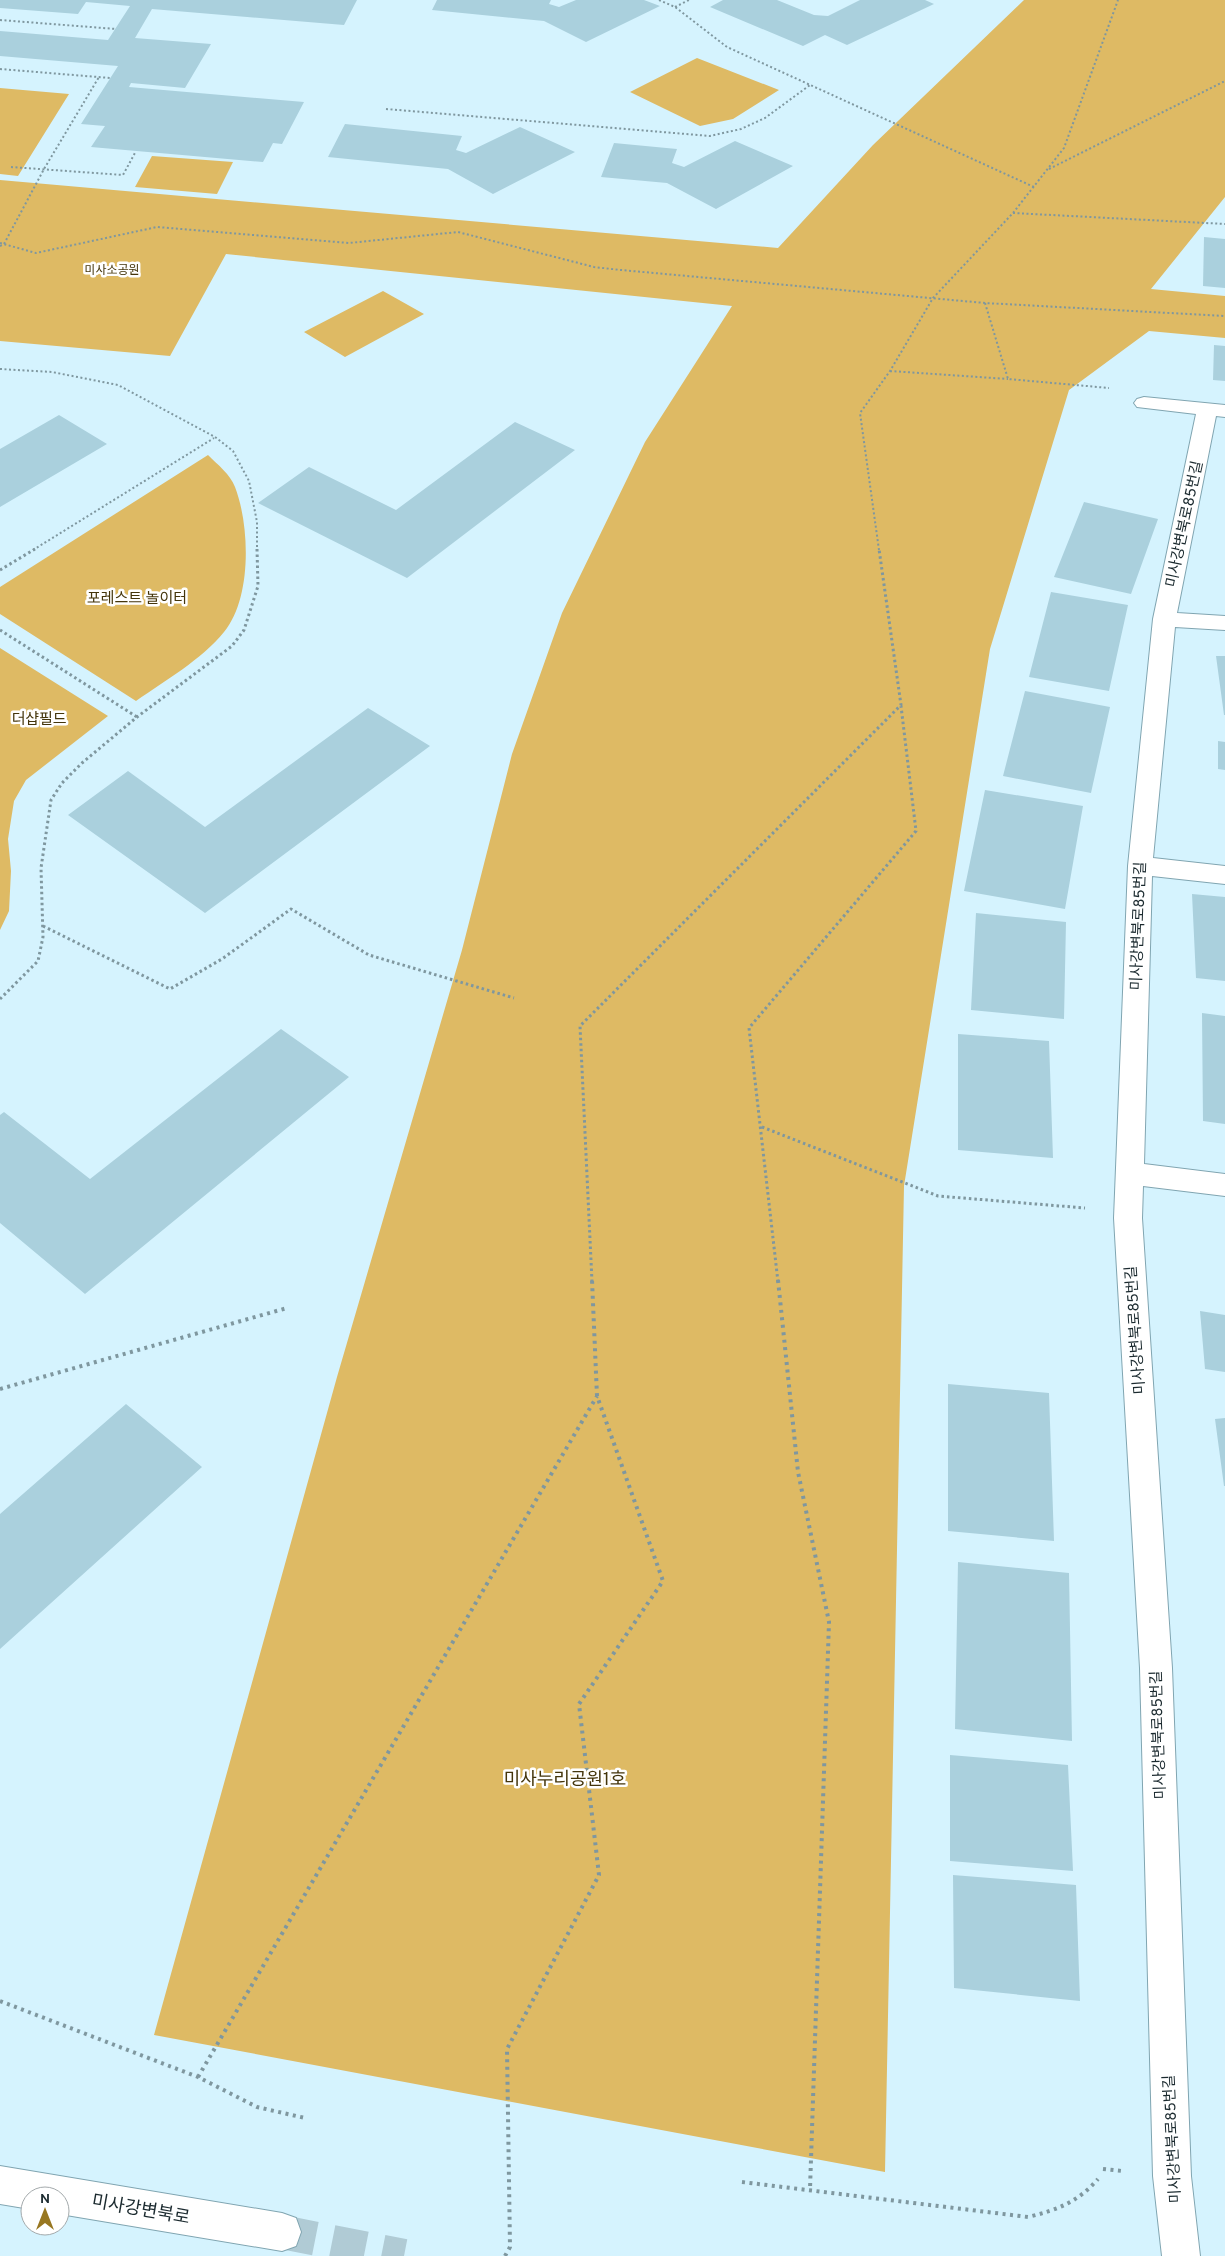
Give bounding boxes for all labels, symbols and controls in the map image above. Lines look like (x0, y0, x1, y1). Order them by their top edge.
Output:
park label: 미사소공원 (84, 263, 140, 279)
street label: 미사강변북로85번길 (1163, 459, 1208, 589)
park label: 포레스트 놀이터 (87, 590, 187, 609)
park label: 더샵필드 (11, 711, 67, 730)
street label: 미사강변북로85번길 (1128, 861, 1151, 991)
street label: 미사강변북로85번길 (1123, 1265, 1150, 1395)
street label: 미사강변북로85번길 (1148, 1670, 1171, 1800)
park label: 미사누리공원1호 (504, 1769, 626, 1792)
street label: 미사강변북로85번길 (1161, 2074, 1186, 2204)
north arrow (20, 2186, 70, 2236)
text: N (40, 2191, 50, 2208)
street label: 미사강변북로 (90, 2191, 192, 2230)

